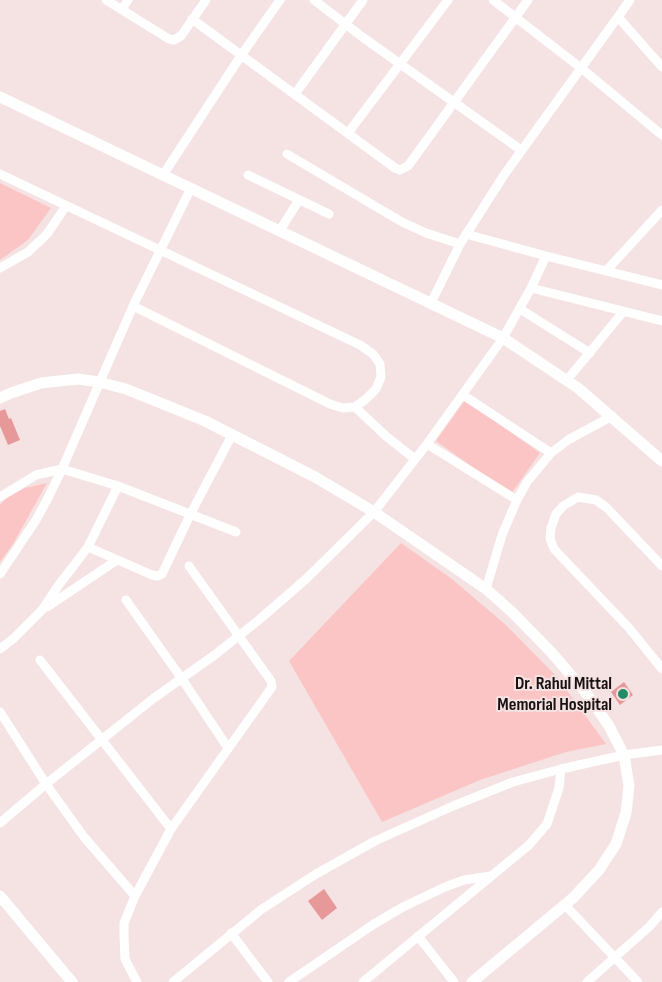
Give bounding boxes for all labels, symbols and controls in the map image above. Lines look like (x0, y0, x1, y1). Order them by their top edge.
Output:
place label: Dr. Rahul Mittal Memorial Hospital (497, 673, 612, 716)
marker: Dr. Rahul Mittal Memorial Hospital (616, 687, 630, 701)

